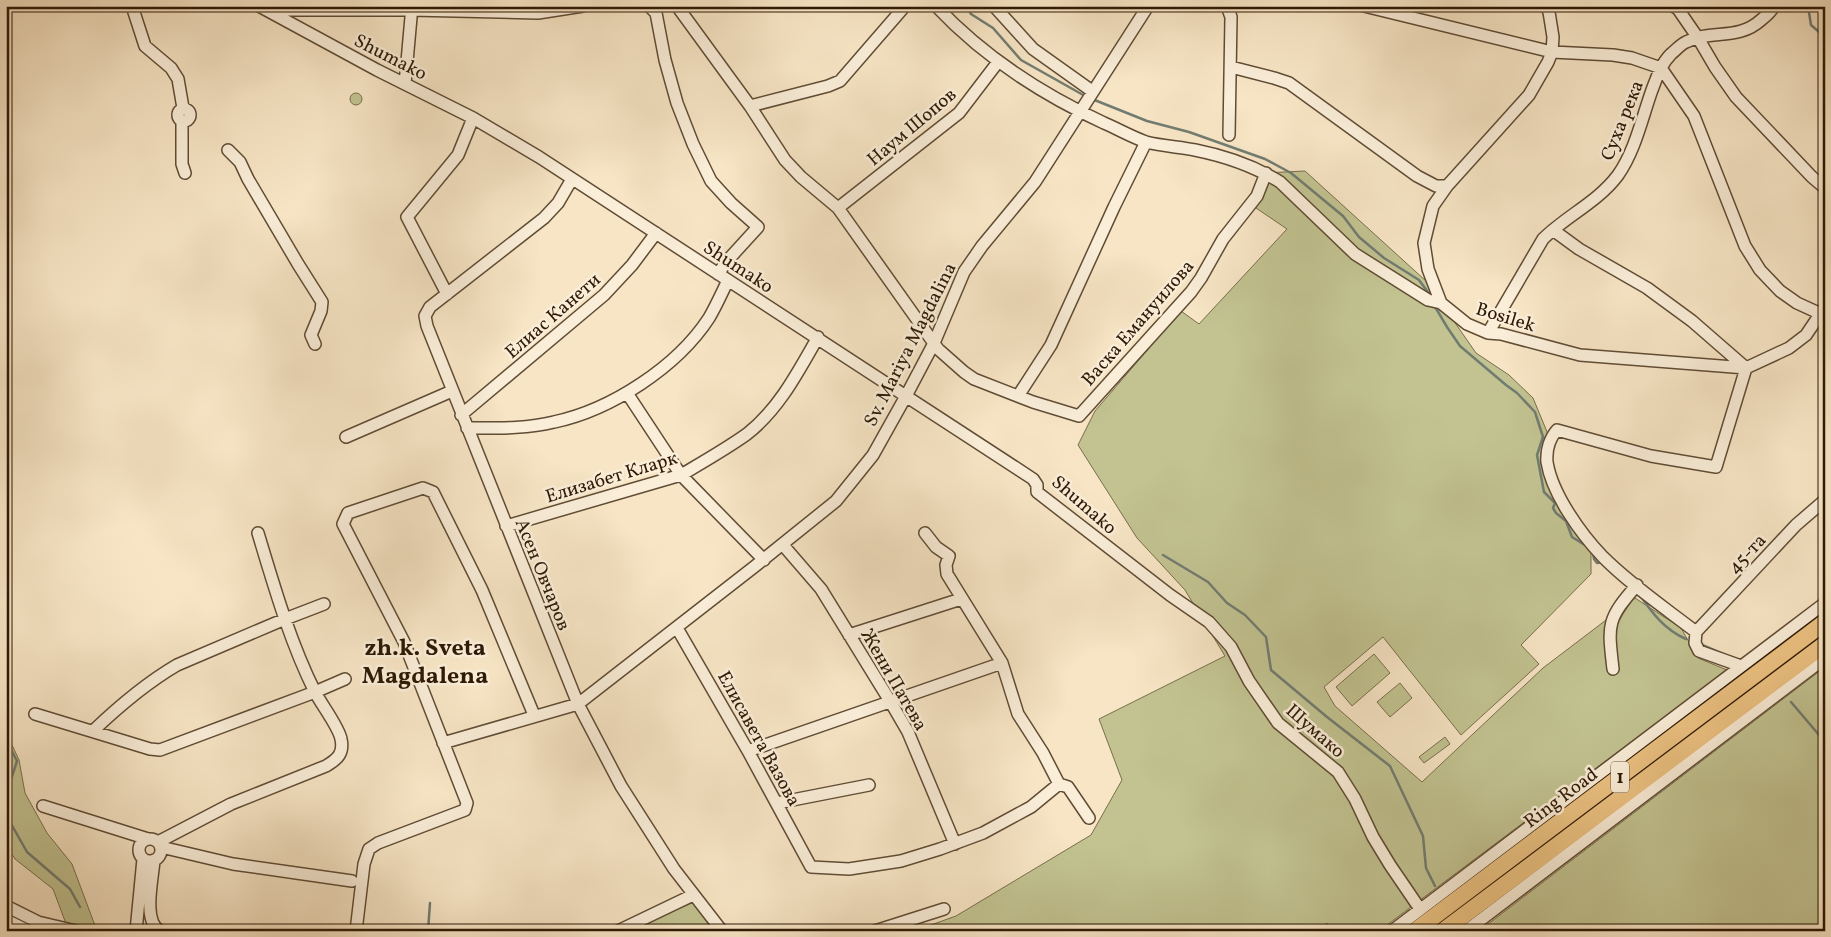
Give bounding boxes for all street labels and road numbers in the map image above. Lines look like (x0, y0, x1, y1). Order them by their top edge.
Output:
street label: Shumako (349, 28, 431, 87)
street label: Суха река (1595, 77, 1651, 165)
street label: Наум Шопов (862, 82, 963, 173)
street label: Shumako (698, 235, 778, 300)
street label: Васка Емануилова (1076, 254, 1201, 392)
street label: Sv. Mariya Magdalina (858, 258, 963, 431)
street label: Елиас Канети (500, 268, 607, 365)
street label: Bosilek (1473, 297, 1538, 339)
street label: Елизабет Кларк (543, 446, 681, 510)
street label: Shumako (1045, 470, 1122, 541)
street label: Асен Овчаров (508, 515, 576, 635)
street label: 45-та (1722, 529, 1773, 580)
street label: Жени Патева (854, 624, 933, 736)
street label: Елисавета Вазова (710, 666, 806, 811)
street label: Шумако (1279, 698, 1350, 765)
street label: Ring Road (1519, 762, 1604, 835)
road number: 1 (1611, 762, 1629, 792)

